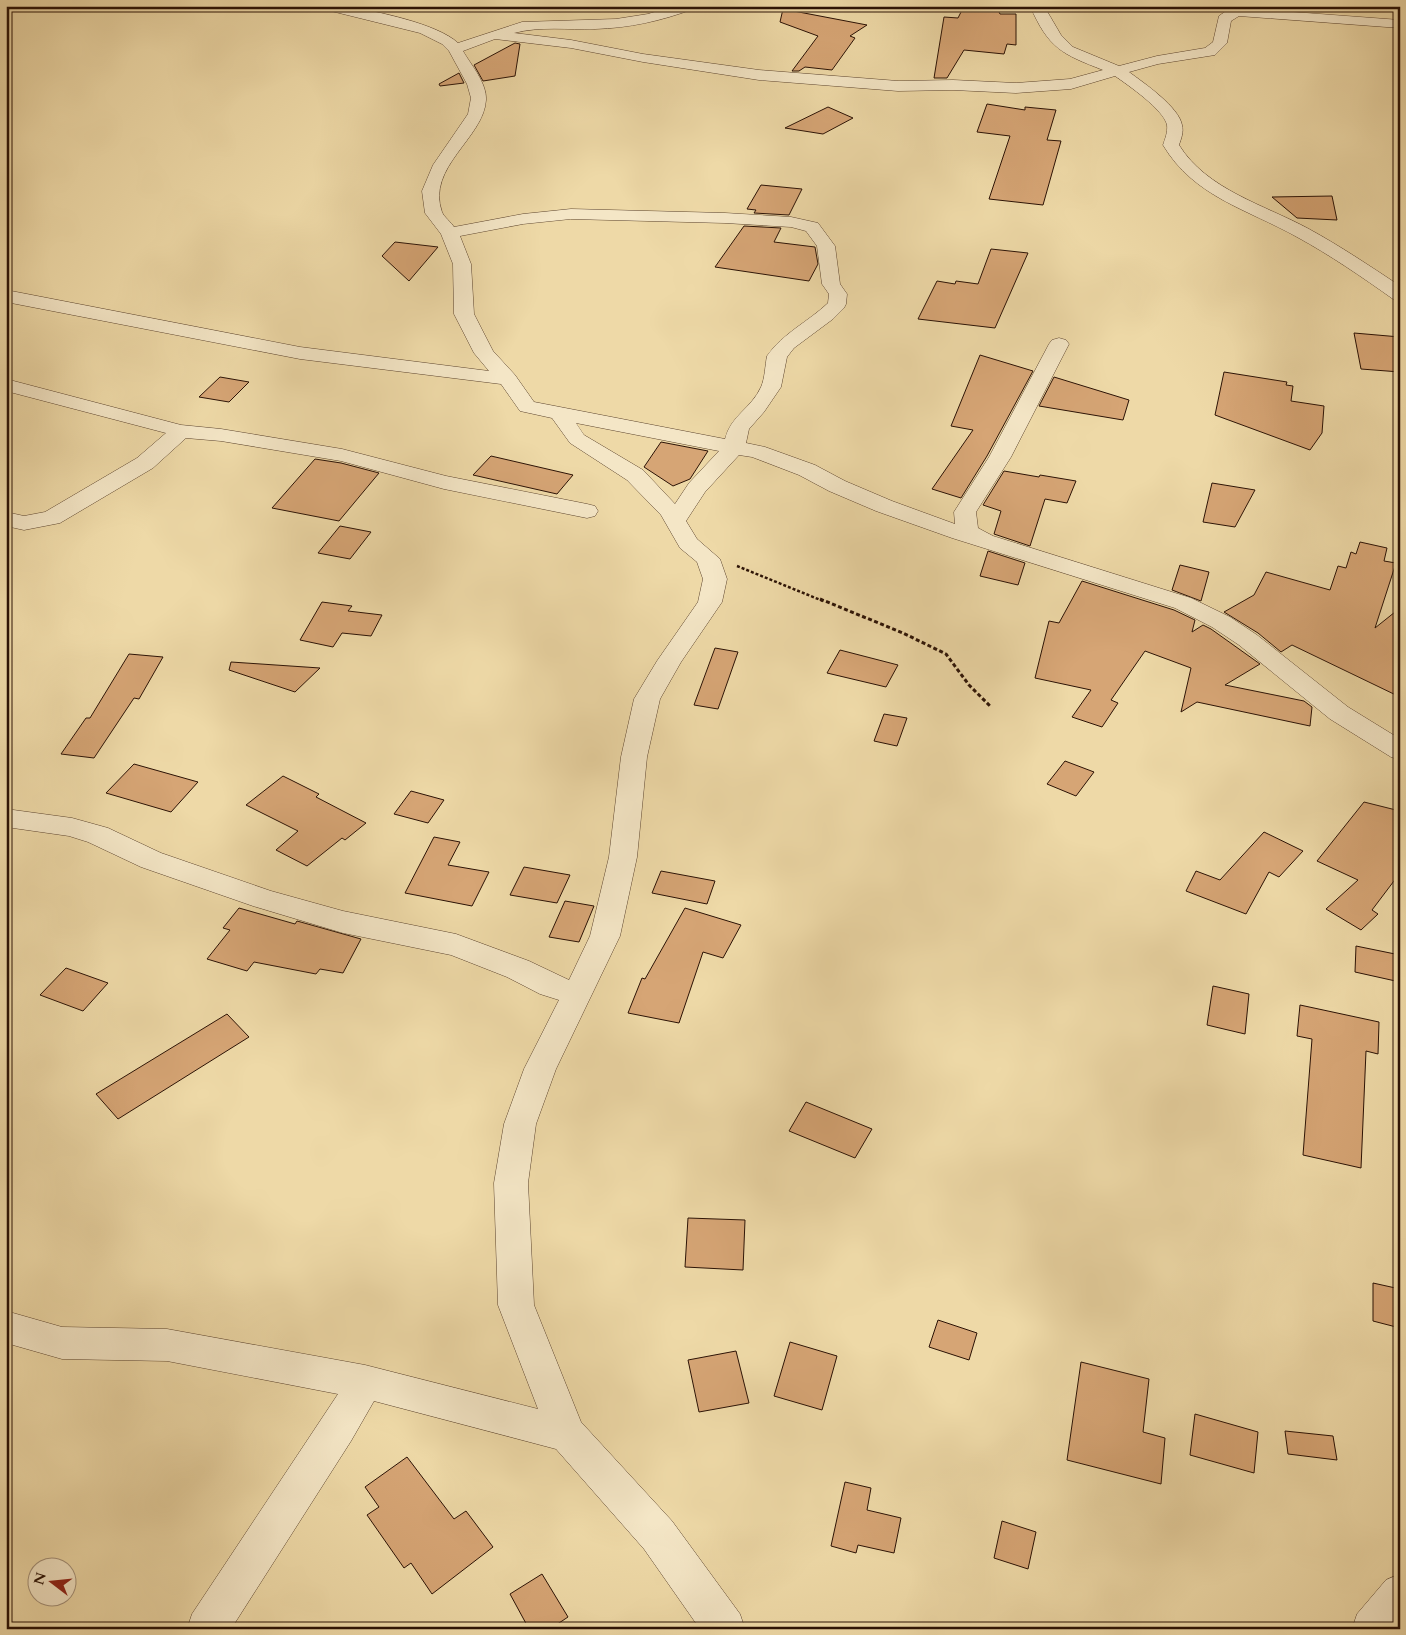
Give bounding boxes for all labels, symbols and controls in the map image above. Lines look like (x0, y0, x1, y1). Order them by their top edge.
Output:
north arrow (28, 1558, 78, 1608)
text: N (29, 1570, 51, 1587)

